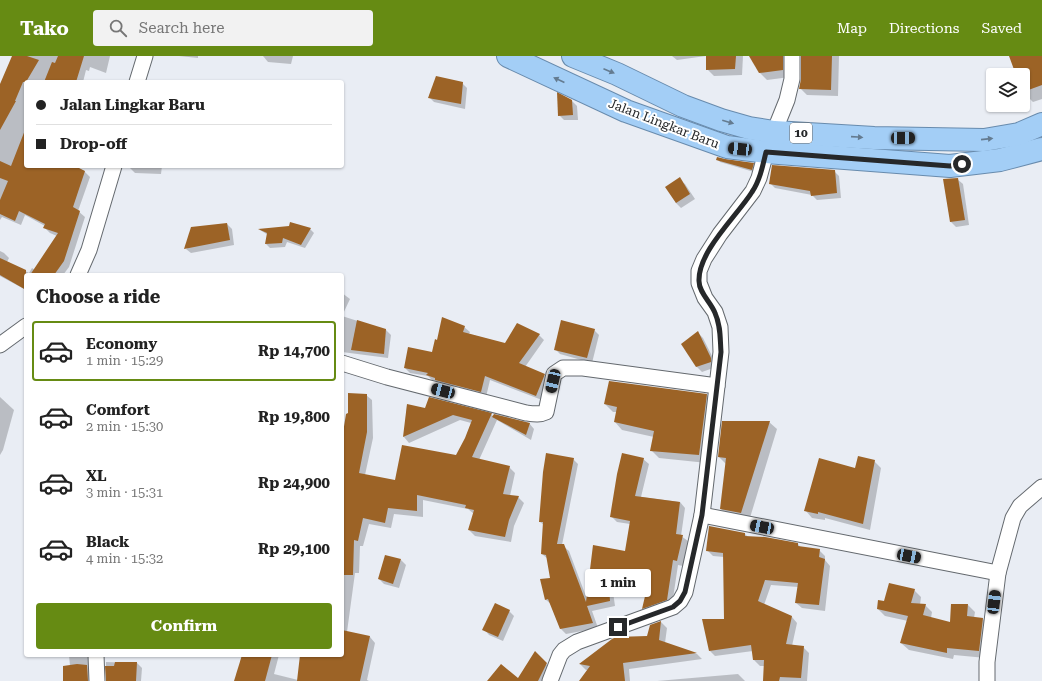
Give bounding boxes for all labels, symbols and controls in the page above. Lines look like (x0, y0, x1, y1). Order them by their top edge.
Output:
search box (93, 10, 373, 46)
text: Tako (20, 17, 69, 40)
icon: search (107, 17, 129, 39)
text: Search here (139, 19, 225, 37)
text: Map (837, 20, 867, 36)
text: Directions (889, 20, 959, 36)
text: Saved (981, 20, 1022, 36)
one-way arrow (603, 68, 614, 74)
map controls (986, 68, 1030, 112)
button: layers (986, 68, 1030, 112)
one-way arrow (553, 77, 565, 83)
street label: Jalan Lingkar Baru (606, 95, 721, 152)
text: Jalan Lingkar Baru (60, 96, 205, 114)
one-way arrow (722, 119, 734, 125)
road number: 10 (790, 123, 812, 143)
car (891, 132, 915, 144)
one-way arrow (851, 134, 864, 140)
text: Drop-off (60, 135, 127, 153)
one-way arrow (980, 135, 993, 142)
car (727, 142, 753, 156)
route start (953, 155, 971, 173)
text: Choose a ride (36, 286, 160, 307)
icon: car (38, 333, 74, 369)
text: Economy (86, 335, 157, 353)
text: Rp 14,700 (258, 342, 330, 360)
text: 1 min · 15:29 (86, 353, 163, 368)
car (544, 368, 562, 394)
car (430, 382, 456, 400)
icon: car (38, 399, 74, 435)
text: Comfort (86, 401, 150, 419)
text: Rp 19,800 (258, 408, 330, 426)
text: 2 min · 15:30 (86, 419, 163, 434)
icon: car (38, 465, 74, 501)
text: XL (86, 467, 107, 485)
text: Rp 24,900 (258, 474, 330, 492)
text: 3 min · 15:31 (86, 485, 163, 500)
car (749, 519, 775, 535)
icon: car (38, 531, 74, 567)
text: Black (86, 533, 129, 551)
text: Rp 29,100 (258, 540, 330, 558)
car (896, 548, 922, 564)
text: 4 min · 15:32 (86, 551, 163, 566)
callout: 1 min (585, 569, 651, 597)
text: 1 min (600, 575, 636, 590)
car (987, 589, 1001, 615)
button: Confirm (36, 603, 332, 649)
route end (609, 618, 627, 636)

